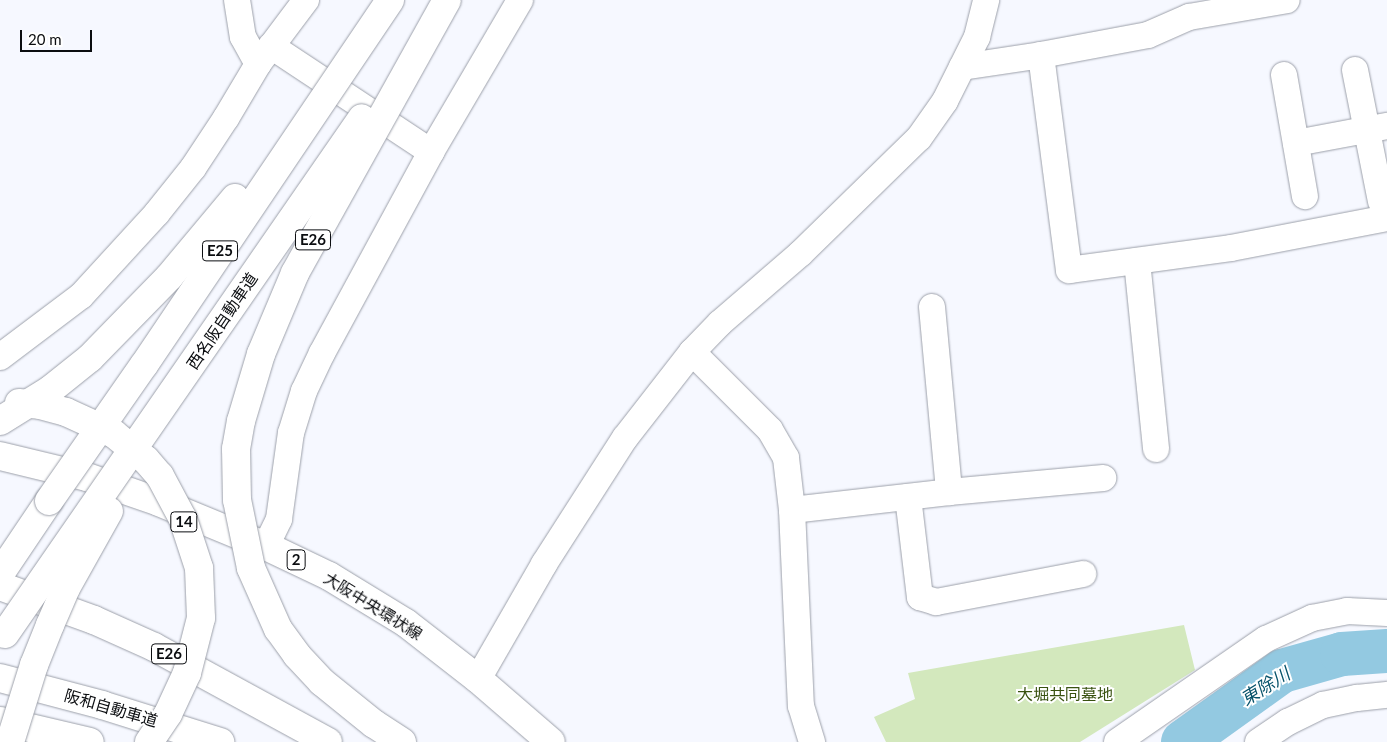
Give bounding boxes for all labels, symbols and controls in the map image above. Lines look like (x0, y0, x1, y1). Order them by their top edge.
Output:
scale bar (22, 20, 95, 52)
text: 20 m (28, 30, 62, 48)
road number: E26 (294, 228, 332, 252)
road number: E25 (201, 238, 239, 264)
street label: 西名阪自動車道 (183, 269, 261, 373)
road number: 14 (170, 510, 198, 534)
road number: 2 (286, 548, 306, 572)
street label: 大阪中央環状線 (320, 568, 426, 644)
road number: E26 (150, 642, 188, 666)
water label: 東除川 (1236, 663, 1294, 709)
park label: 大堀共同墓地 (1017, 684, 1113, 704)
street label: 阪和自動車道 (62, 686, 160, 730)

